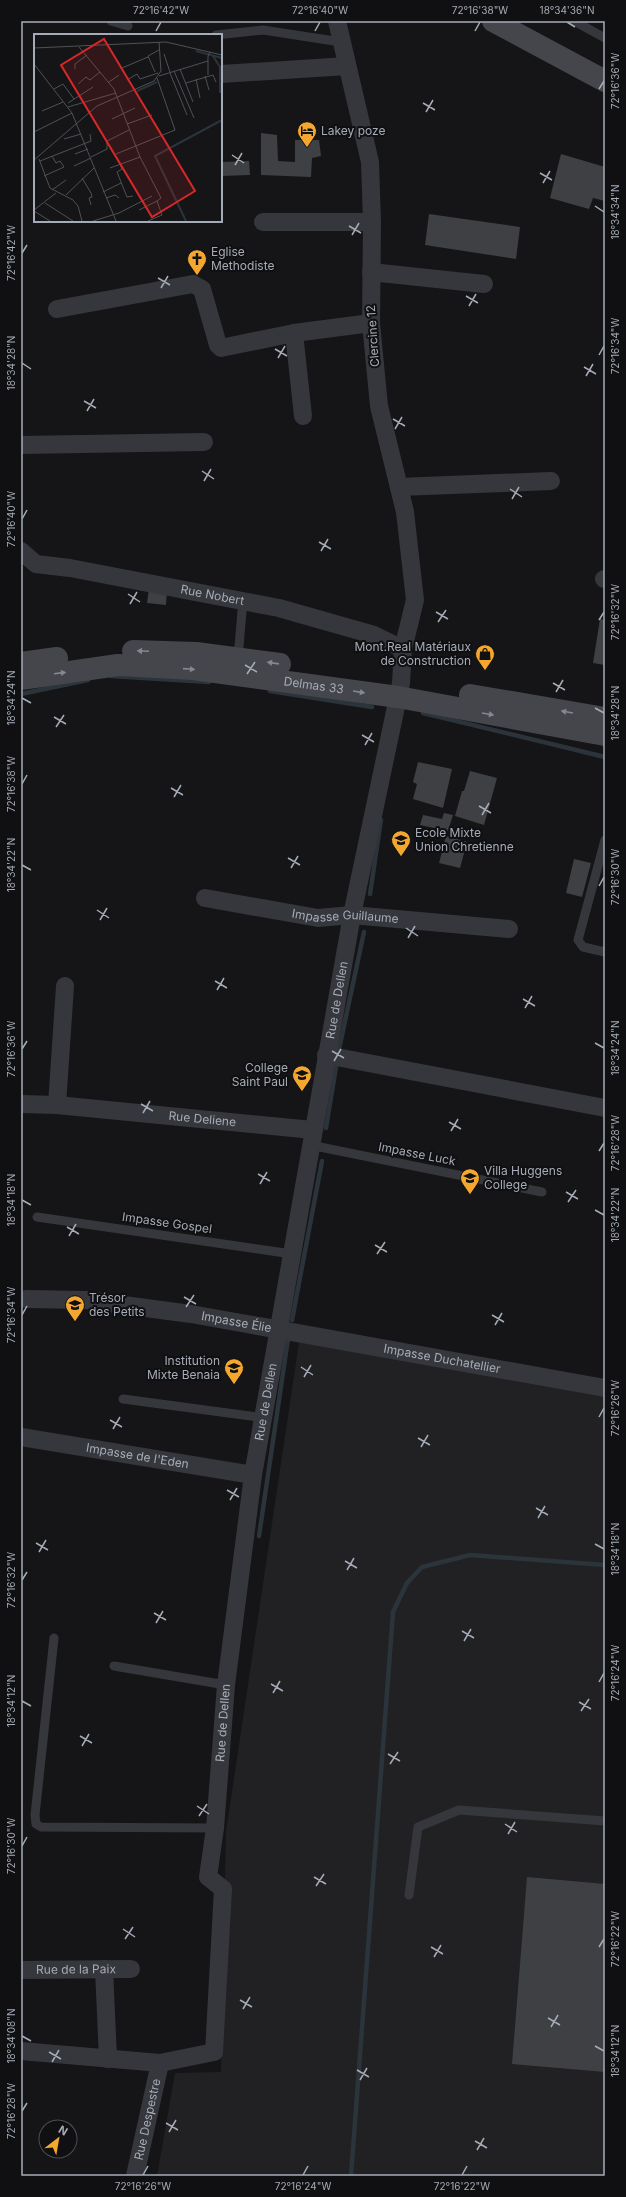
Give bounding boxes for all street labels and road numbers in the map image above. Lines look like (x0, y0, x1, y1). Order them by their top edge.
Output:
street label: Clercine 12 (363, 304, 382, 368)
street label: Rue Nobert (179, 581, 246, 608)
street label: Delmas 33 (283, 673, 345, 697)
street label: Impasse Guillaume (291, 906, 399, 926)
street label: Rue de Dellen (322, 960, 351, 1040)
street label: Rue Deliene (168, 1108, 237, 1129)
street label: Impasse Luck (377, 1139, 457, 1168)
street label: Impasse Gospel (121, 1209, 213, 1236)
street label: Impasse Élie (200, 1308, 273, 1335)
street label: Impasse Duchatellier (382, 1341, 502, 1376)
street label: Rue de Dellen (251, 1362, 280, 1442)
street label: Impasse de l'Eden (85, 1440, 190, 1471)
street label: Rue de Dellen (212, 1683, 233, 1763)
street label: Rue de la Paix (36, 1961, 116, 1977)
street label: Rue Despestre (131, 2077, 163, 2162)

